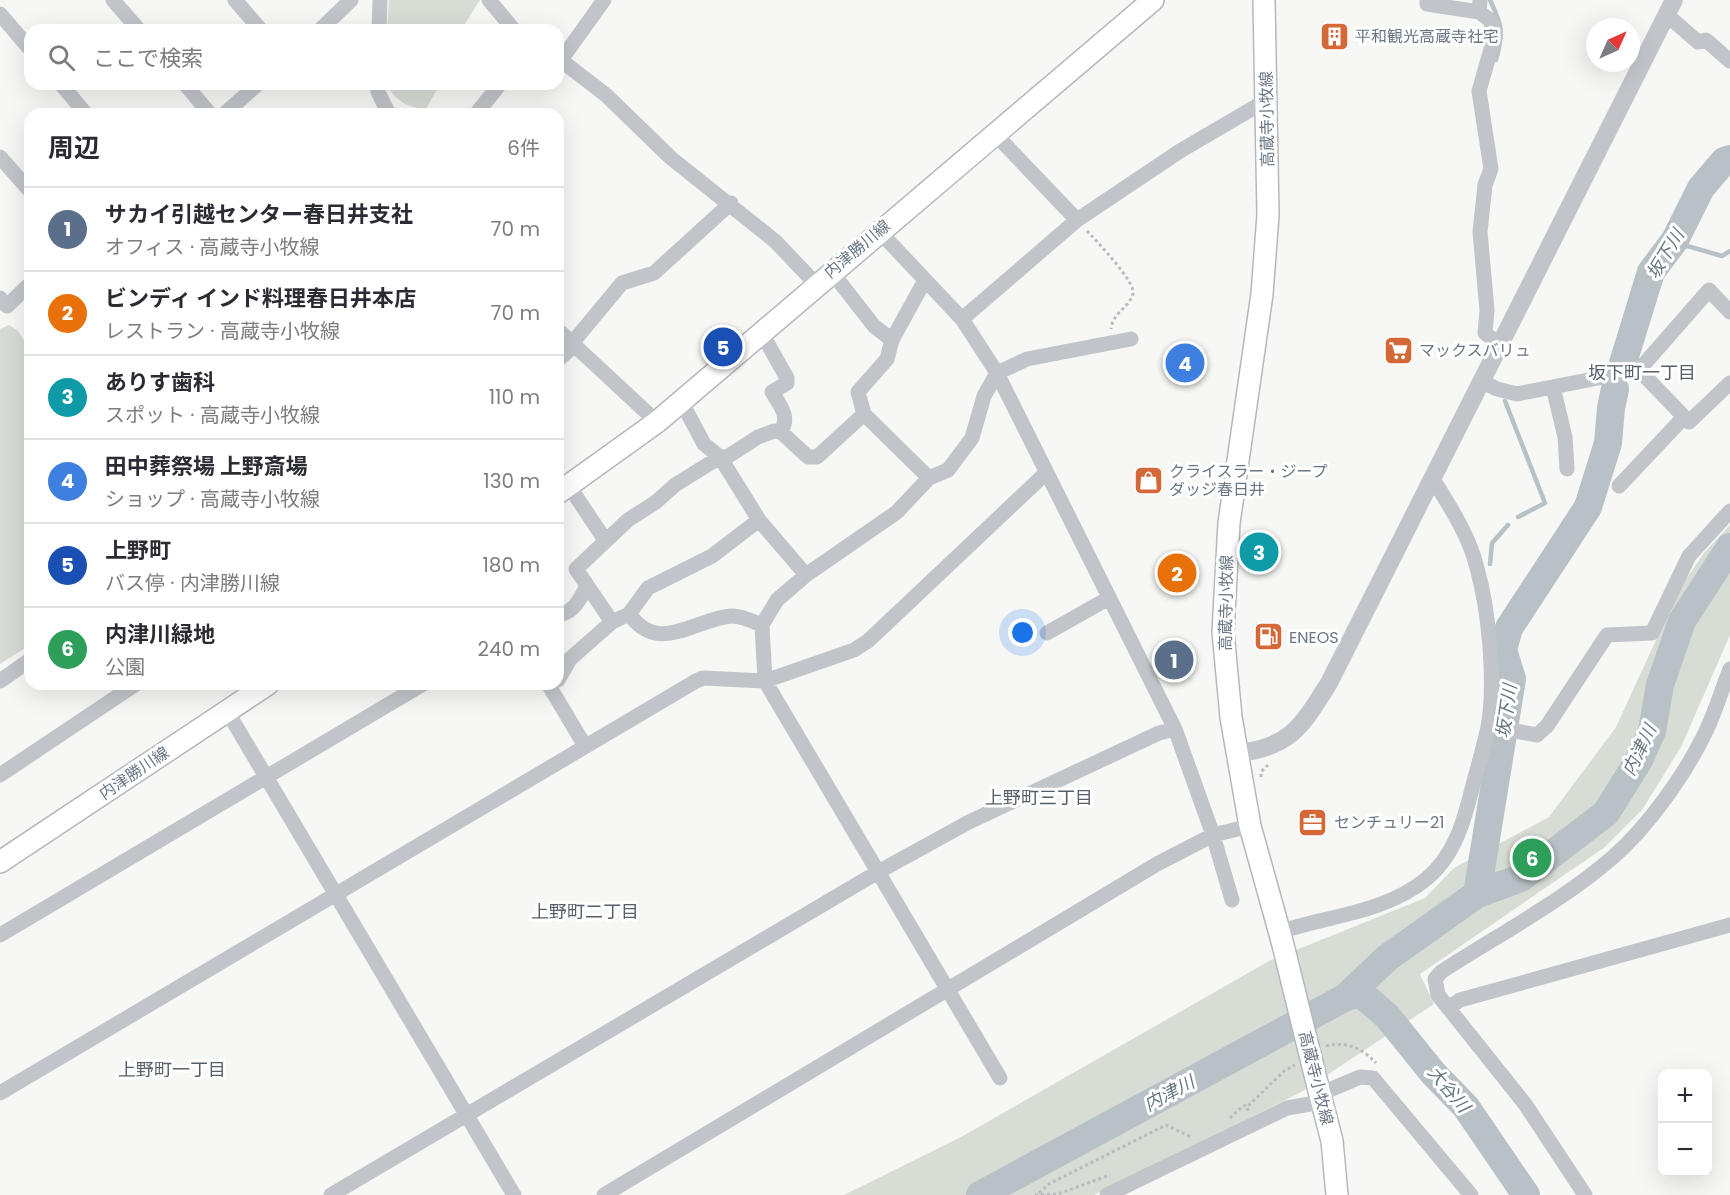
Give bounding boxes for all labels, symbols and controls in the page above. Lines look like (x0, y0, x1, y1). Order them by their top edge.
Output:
north arrow (1586, 18, 1640, 72)
building icon: 平和観光高蔵寺社宅 (1318, 20, 1350, 52)
search box (24, 24, 564, 90)
place label: 平和観光高蔵寺社宅 (1355, 25, 1499, 48)
icon: search (45, 41, 78, 74)
text: ここで検索 (93, 43, 203, 74)
street label: 高蔵寺小牧線 (1255, 71, 1279, 167)
text: 周辺 (48, 130, 100, 166)
text: 6件 (507, 134, 540, 162)
text: サカイ引越センター春日井支社 (105, 199, 413, 230)
street label: 内津勝川線 (819, 214, 895, 284)
text: 1 (64, 215, 71, 243)
text: 70 m (491, 215, 540, 243)
water label: 坂下川 (1640, 223, 1691, 284)
text: オフィス · 高蔵寺小牧線 (105, 233, 320, 261)
text: ビンディ インド料理春日井本店 (105, 283, 416, 314)
text: 2 (62, 299, 73, 327)
text: 70 m (491, 299, 540, 327)
text: レストラン · 高蔵寺小牧線 (105, 317, 340, 345)
pin: 5 (704, 324, 742, 370)
supermarket icon: マックスバリュ (1382, 334, 1414, 366)
place label: マックスバリュ (1419, 339, 1531, 362)
pin: 4 (1166, 340, 1204, 386)
district label: 坂下町一丁目 (1588, 360, 1696, 385)
text: ありす歯科 (105, 367, 215, 398)
text: 3 (61, 383, 74, 411)
text: 110 m (489, 383, 540, 411)
text: スポット · 高蔵寺小牧線 (105, 401, 320, 429)
text: 田中葬祭場 上野斎場 (105, 451, 308, 482)
place label: クライスラー・ジープ ダッジ春日井 (1169, 460, 1328, 501)
shop icon: クライスラー・ジープ ダッジ春日井 (1132, 464, 1164, 496)
text: 4 (61, 467, 74, 495)
text: 130 m (483, 467, 540, 495)
text: ショップ · 高蔵寺小牧線 (105, 485, 320, 513)
pin: 3 (1240, 530, 1278, 574)
text: 上野町 (105, 535, 171, 566)
pin: 2 (1158, 550, 1196, 596)
text: 5 (61, 551, 74, 579)
text: 180 m (482, 551, 540, 579)
street label: 高蔵寺小牧線 (1214, 555, 1238, 651)
text: バス停 · 内津勝川線 (105, 569, 280, 597)
your location (1008, 618, 1037, 647)
text: 内津川緑地 (105, 619, 215, 650)
fuel station icon: ENEOS (1252, 621, 1284, 653)
place label: ENEOS (1289, 626, 1339, 649)
text: 6 (61, 635, 74, 663)
text: 240 m (477, 635, 540, 663)
pin: 1 (1154, 638, 1194, 682)
text: 公園 (105, 653, 145, 681)
water label: 坂下川 (1490, 681, 1522, 739)
water label: 内津川 (1616, 718, 1663, 780)
street label: 内津勝川線 (94, 741, 174, 805)
district label: 上野町三丁目 (985, 785, 1093, 810)
office icon: センチュリー21 (1297, 806, 1329, 838)
place label: センチュリー21 (1334, 811, 1444, 834)
pin: 6 (1512, 836, 1552, 880)
district label: 上野町二丁目 (531, 899, 639, 924)
street label: 高蔵寺小牧線 (1293, 1029, 1339, 1127)
district label: 上野町一丁目 (118, 1057, 226, 1082)
water label: 大谷川 (1422, 1060, 1477, 1119)
water label: 内津川 (1139, 1068, 1200, 1117)
map controls (1658, 1069, 1712, 1177)
button: + (1658, 1069, 1712, 1123)
button: − (1658, 1123, 1712, 1177)

